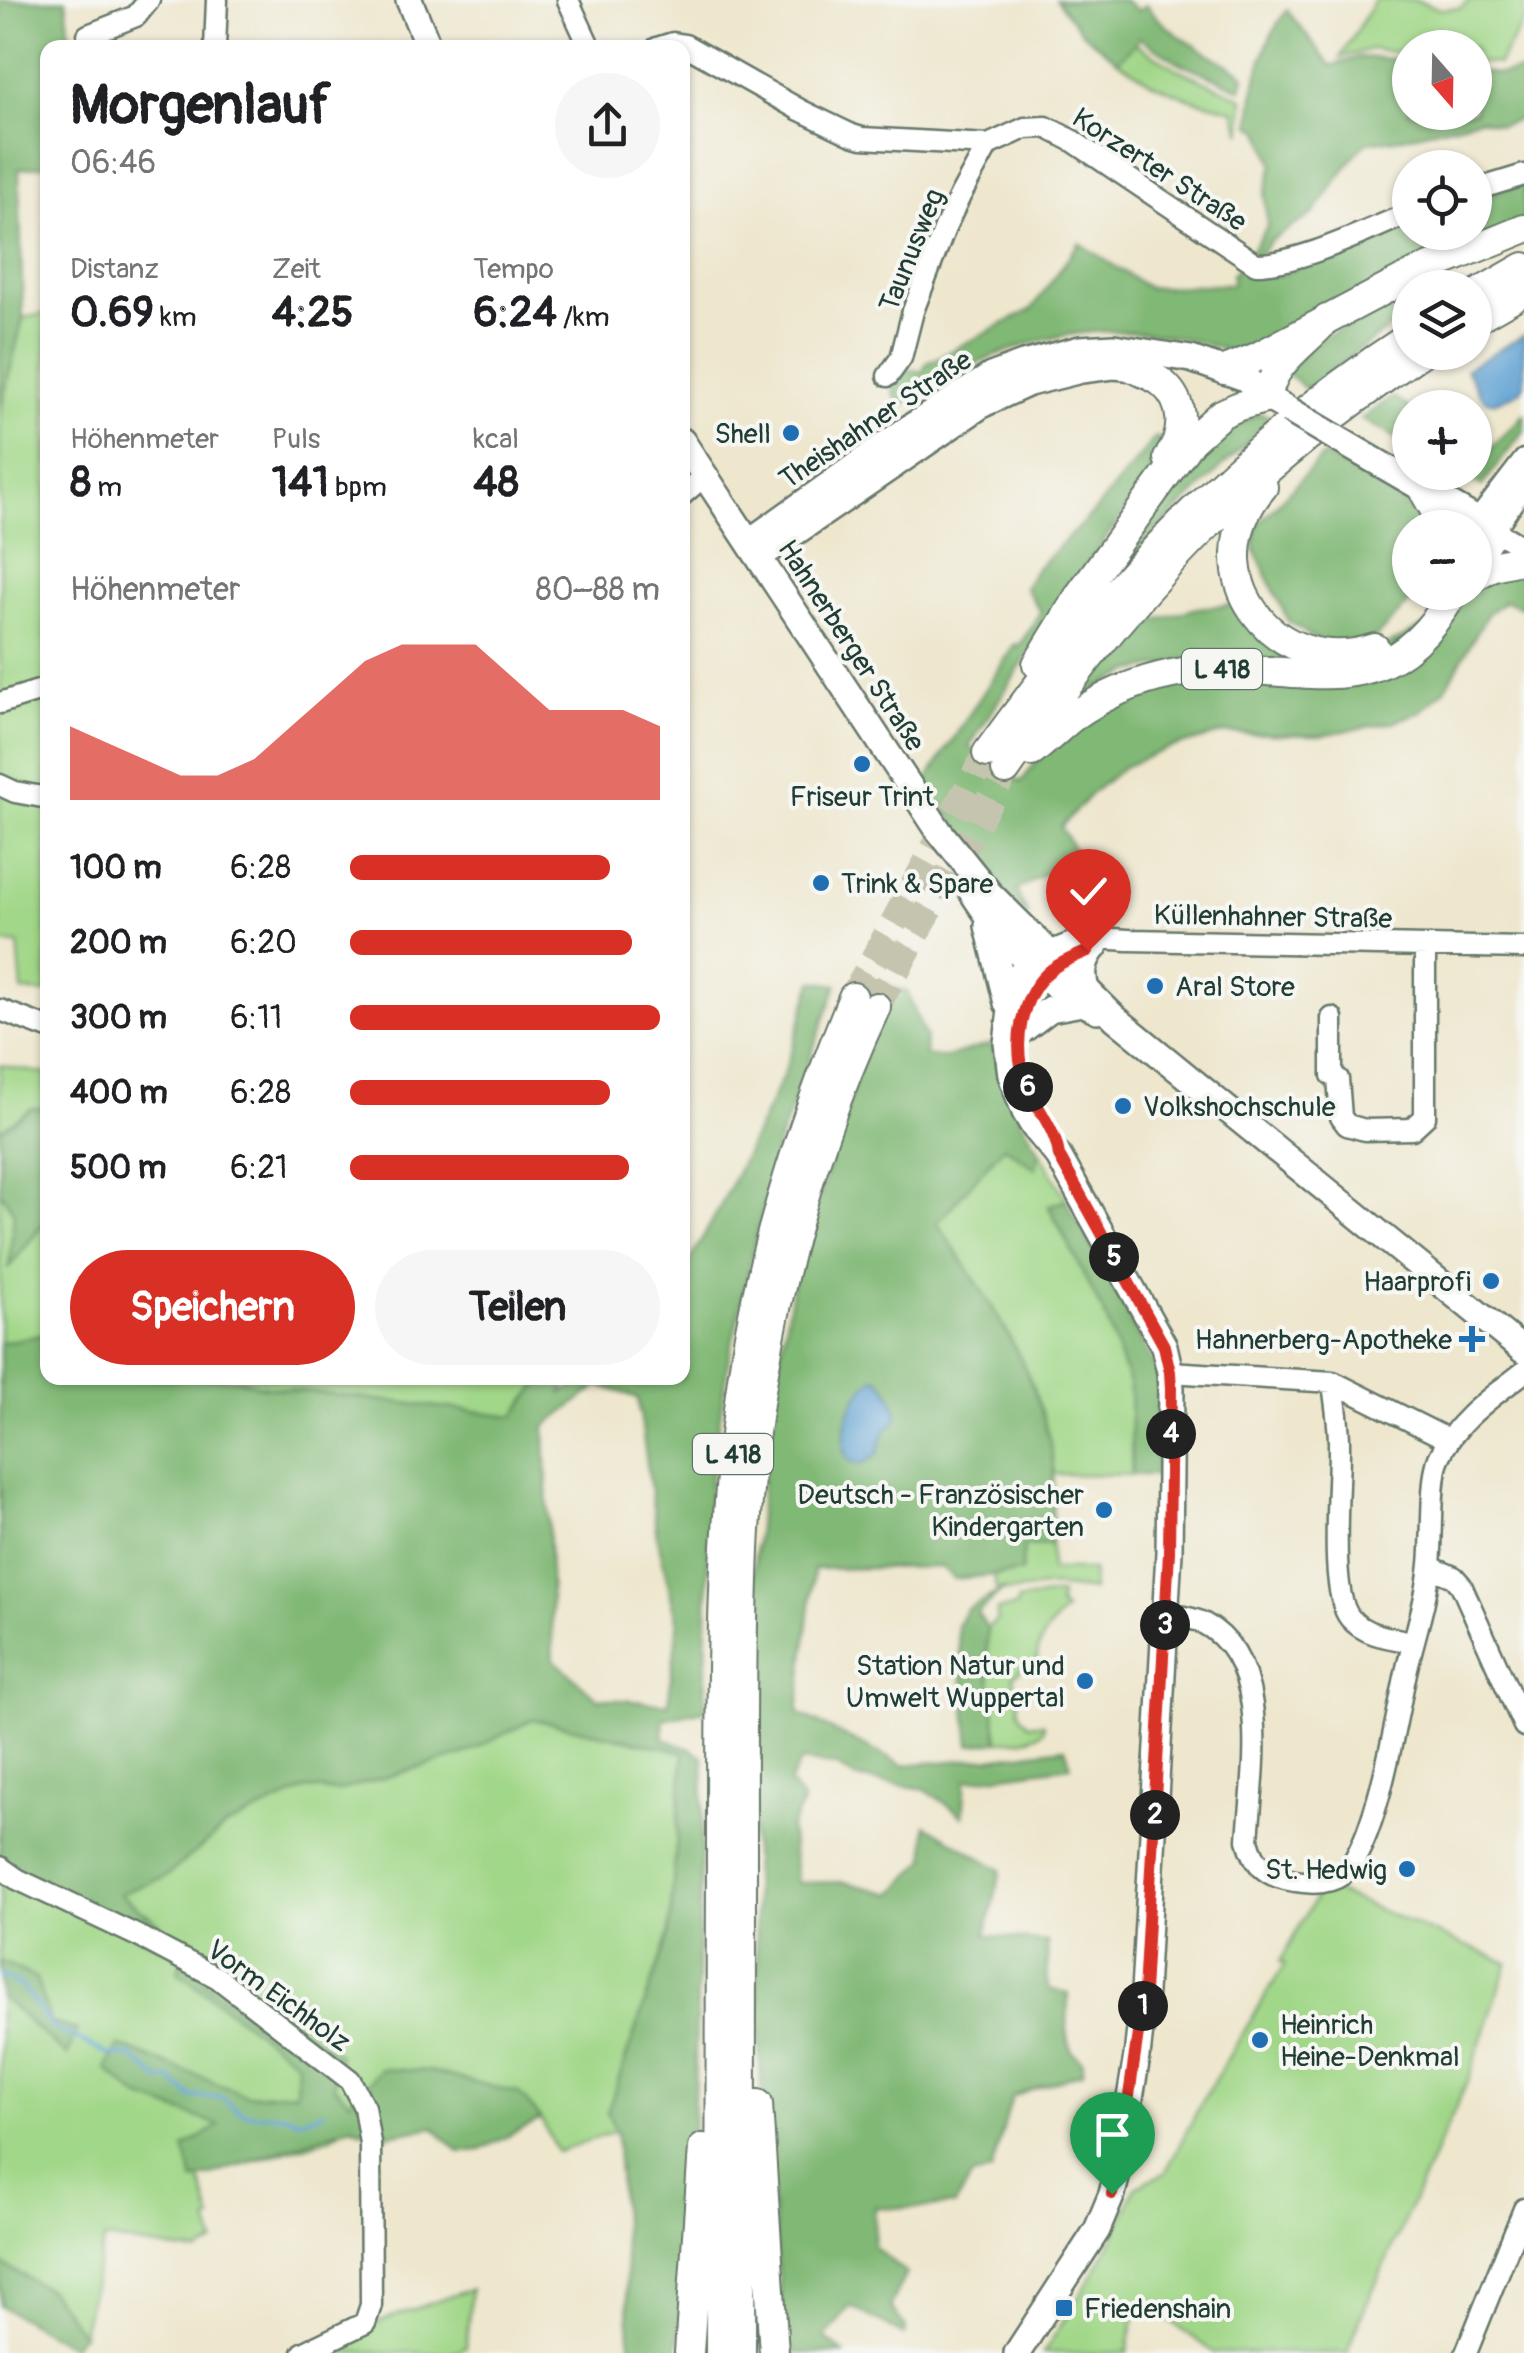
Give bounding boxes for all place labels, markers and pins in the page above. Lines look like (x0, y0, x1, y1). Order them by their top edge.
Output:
place label: Shell (714, 417, 771, 452)
marker: Shell (780, 422, 802, 444)
marker: Friseur Trint (851, 753, 873, 775)
place label: Friseur Trint (790, 780, 935, 815)
pin (1046, 849, 1131, 952)
place label: Trink & Spare (841, 867, 994, 902)
marker: Trink & Spare (810, 872, 832, 894)
place label: Aral Store (1175, 970, 1295, 1005)
marker: Aral Store (1144, 975, 1166, 997)
pin: 6 (1003, 1062, 1053, 1112)
place label: Volkshochschule (1143, 1090, 1336, 1125)
marker: Volkshochschule (1112, 1095, 1134, 1117)
pin: 5 (1089, 1232, 1139, 1282)
place label: Haarprofi (1363, 1265, 1471, 1300)
marker: Haarprofi (1480, 1270, 1502, 1292)
place label: Hahnerberg-Apotheke (1195, 1323, 1452, 1358)
marker: Hahnerberg-Apotheke (1461, 1328, 1483, 1350)
pin: 4 (1146, 1409, 1196, 1459)
place label: Deutsch - Französischer Kindergarten (797, 1478, 1084, 1545)
marker: Deutsch - Französischer Kindergarten (1093, 1499, 1115, 1521)
pin: 3 (1140, 1600, 1190, 1650)
place label: Station Natur und Umwelt Wuppertal (846, 1649, 1065, 1716)
marker: Station Natur und Umwelt Wuppertal (1074, 1670, 1096, 1692)
pin: 2 (1130, 1790, 1180, 1840)
place label: St. Hedwig (1265, 1853, 1387, 1888)
marker: St. Hedwig (1396, 1858, 1418, 1880)
pin: 1 (1118, 1981, 1168, 2031)
place label: Heinrich Heine-Denkmal (1280, 2008, 1460, 2075)
marker: Heinrich Heine-Denkmal (1249, 2029, 1271, 2051)
pin (1070, 2092, 1155, 2195)
place label: Friedenshain (1084, 2292, 1231, 2327)
marker: Friedenshain (1053, 2297, 1075, 2319)

